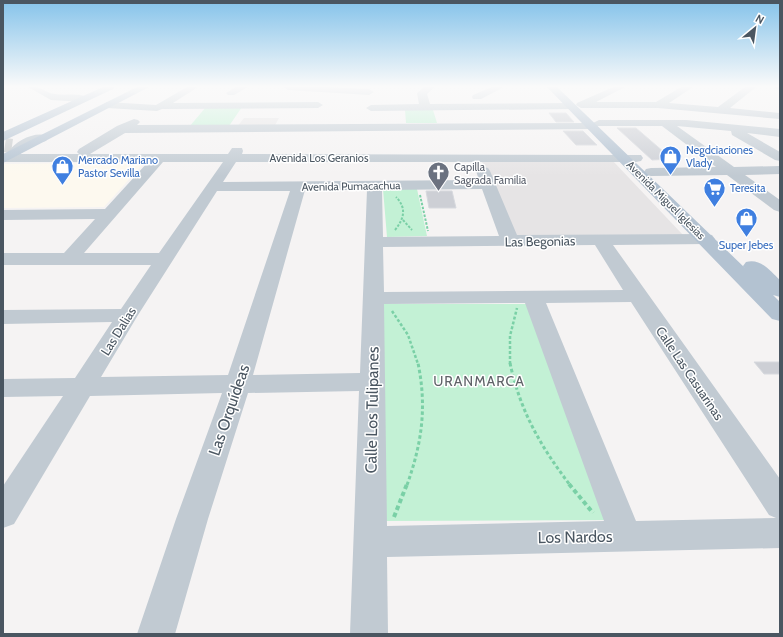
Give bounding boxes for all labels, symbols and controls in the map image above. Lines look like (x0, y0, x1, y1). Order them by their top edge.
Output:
north arrow (735, 8, 775, 48)
text: N (753, 11, 767, 27)
shop icon: Negdciaciones Vlady (658, 143, 684, 176)
place label: Negdciaciones Vlady (686, 143, 754, 170)
street label: Avenida Los Geranios (270, 151, 369, 165)
shop icon: Mercado Mariano Pastor Sevilla (50, 153, 76, 186)
place label: Mercado Mariano Pastor Sevilla (78, 153, 158, 180)
street label: Avenida Miguel Iglesias (624, 158, 709, 243)
church icon: Capilla Sagrada Familia (425, 160, 451, 193)
place label: Capilla Sagrada Familia (454, 160, 527, 187)
supermarket icon: Teresita (702, 175, 728, 208)
street label: Avenida Pumacachua (301, 178, 401, 194)
place label: Teresita (730, 181, 766, 195)
shop icon: Super Jebes (733, 206, 759, 239)
street label: Las Begonias (504, 232, 576, 250)
place label: Super Jebes (719, 238, 774, 252)
street label: Las Dalias (97, 303, 139, 358)
street label: Calle Las Casuarinas (653, 323, 728, 423)
street label: Calle Los Tulipanes (361, 346, 383, 474)
street label: Las Orquídeas (205, 362, 254, 458)
district label: URANMARCA (433, 372, 525, 390)
street label: Los Nardos (537, 527, 613, 547)

